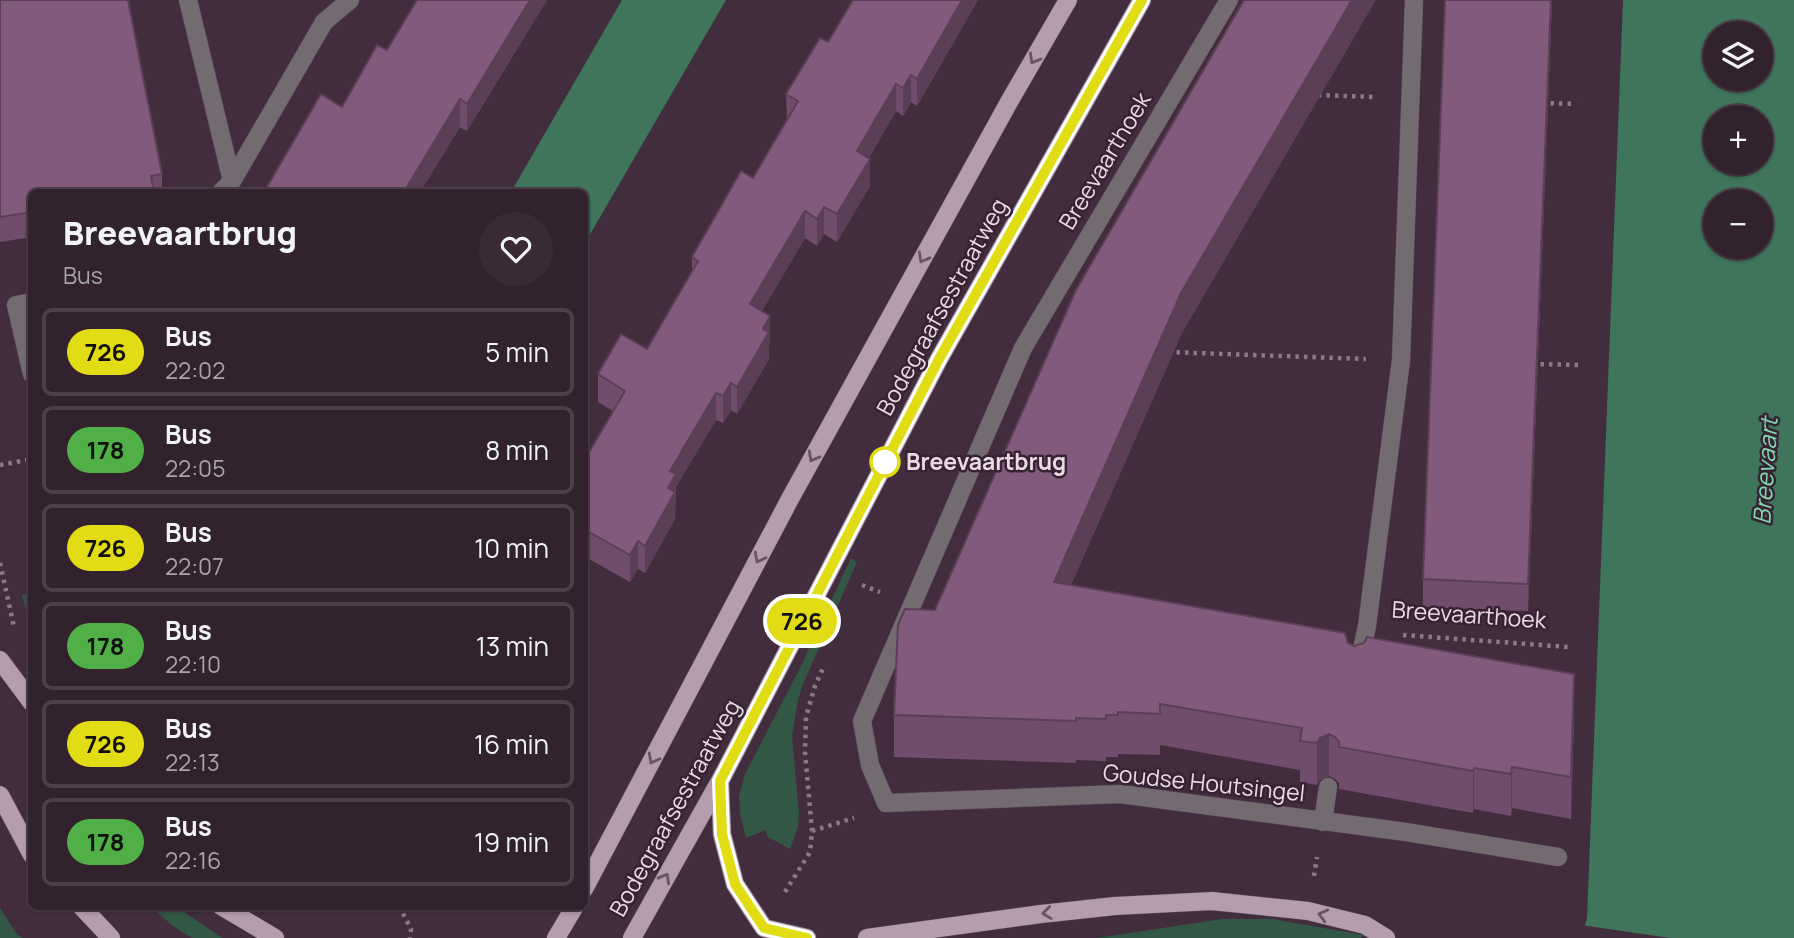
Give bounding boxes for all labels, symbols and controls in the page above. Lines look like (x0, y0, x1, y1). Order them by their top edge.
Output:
map controls (1703, 21, 1773, 259)
button: layers (1703, 21, 1773, 91)
one-way arrow (1029, 52, 1042, 65)
street label: Breevaarthoek (1051, 85, 1158, 235)
button: + (1703, 105, 1773, 175)
button: − (1703, 189, 1773, 259)
street label: Bodegraafsestraatweg (868, 192, 1014, 421)
text: Breevaartbrug (63, 210, 297, 255)
button: heart (479, 212, 553, 286)
one-way arrow (918, 251, 931, 263)
text: Bus (63, 259, 103, 291)
text: Bus (165, 318, 212, 354)
text: 5 min (485, 334, 549, 370)
text: 726 (84, 335, 127, 368)
text: 22:02 (165, 354, 225, 386)
water label: Breevaart (1744, 414, 1785, 525)
text: Bus (165, 416, 212, 452)
text: 8 min (485, 432, 549, 468)
text: 178 (86, 433, 125, 466)
place label: Breevaartbrug (906, 445, 1066, 477)
marker: Breevaartbrug (870, 447, 900, 477)
one-way arrow (808, 450, 821, 463)
text: 22:05 (165, 452, 225, 484)
text: Bus (165, 514, 212, 550)
text: 10 min (474, 530, 549, 566)
text: 726 (84, 531, 127, 564)
text: 22:07 (165, 550, 224, 582)
one-way arrow (754, 550, 768, 563)
street label: Breevaarthoek (1391, 593, 1548, 635)
line badge: 726 (762, 598, 842, 644)
text: 726 (781, 604, 823, 637)
text: Bus (165, 612, 212, 648)
text: 13 min (476, 628, 549, 664)
text: 178 (86, 629, 125, 662)
text: 22:10 (165, 648, 221, 680)
street label: Bodegraafsestraatweg (601, 693, 747, 922)
text: Bus (165, 710, 212, 746)
text: 16 min (474, 726, 549, 762)
text: 726 (84, 727, 127, 760)
text: 22:13 (165, 746, 220, 778)
one-way arrow (648, 752, 662, 764)
street label: Goudse Houtsingel (1101, 755, 1307, 809)
text: Bus (165, 808, 212, 844)
text: 19 min (474, 824, 549, 860)
text: 178 (86, 825, 125, 858)
text: 22:16 (165, 844, 221, 876)
one-way arrow (657, 873, 670, 886)
one-way arrow (1041, 906, 1053, 921)
one-way arrow (1317, 909, 1329, 923)

